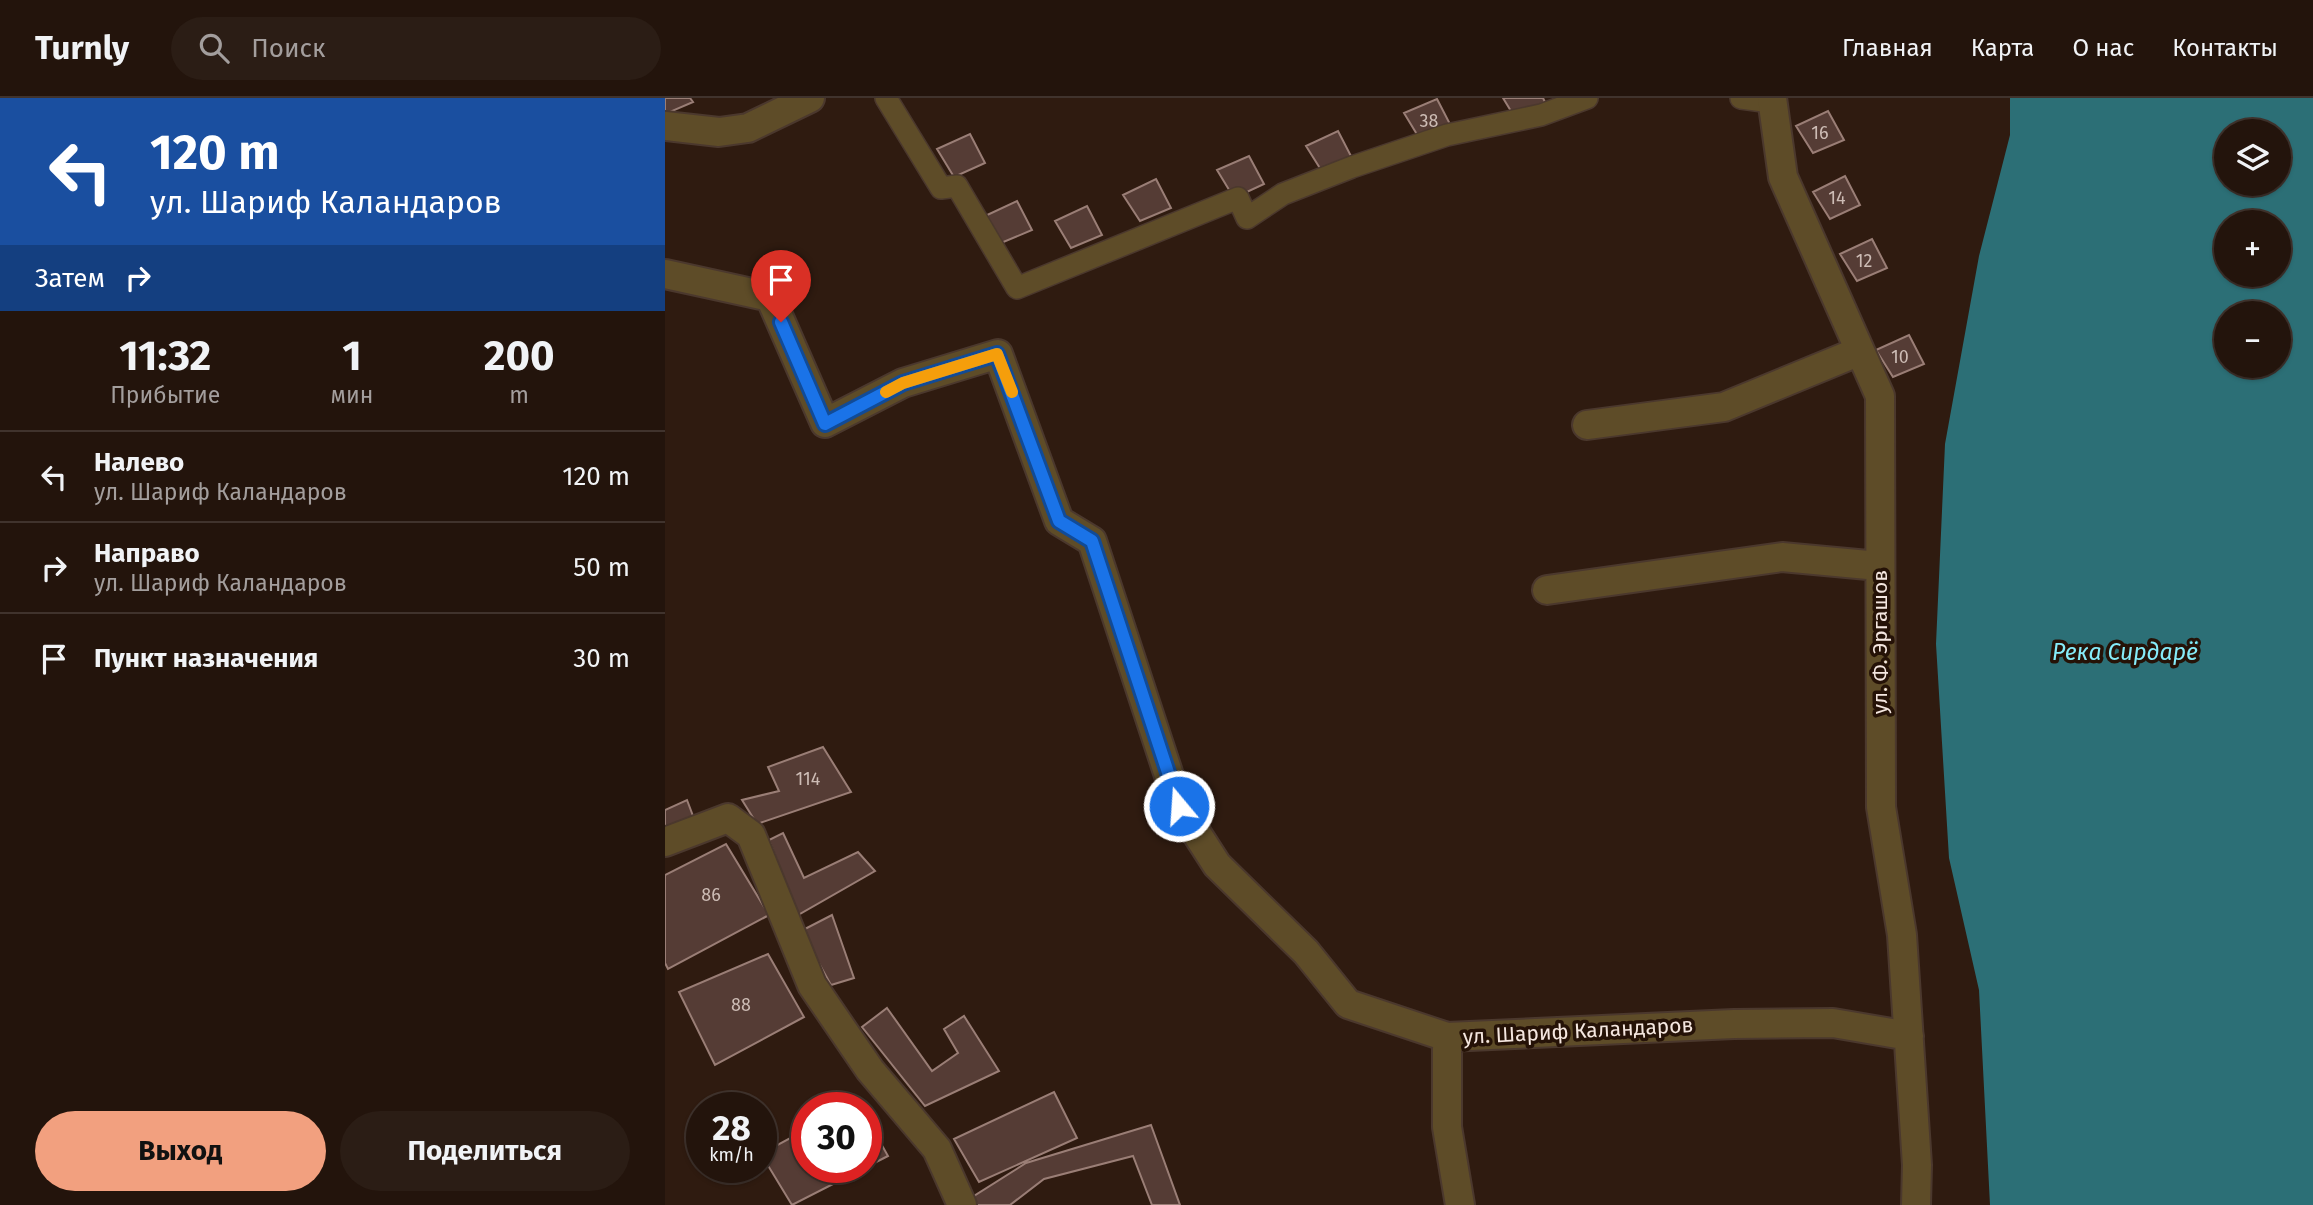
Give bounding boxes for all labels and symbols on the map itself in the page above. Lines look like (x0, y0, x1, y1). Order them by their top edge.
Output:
house number: 38 (1420, 110, 1439, 132)
house number: 16 (1811, 122, 1829, 144)
house number: 14 (1828, 187, 1846, 209)
pin (751, 250, 811, 322)
house number: 12 (1856, 250, 1872, 272)
house number: 10 (1891, 346, 1909, 368)
street label: ул. Ф. Эргашов (1867, 570, 1893, 714)
water label: Река Сирдарё (2052, 638, 2198, 666)
house number: 114 (796, 768, 821, 790)
position arrow (1142, 769, 1216, 843)
house number: 86 (701, 884, 721, 906)
house number: 88 (731, 994, 751, 1016)
street label: ул. Шариф Каландаров (1462, 1012, 1694, 1050)
speed limit sign: 30 (791, 1092, 882, 1183)

